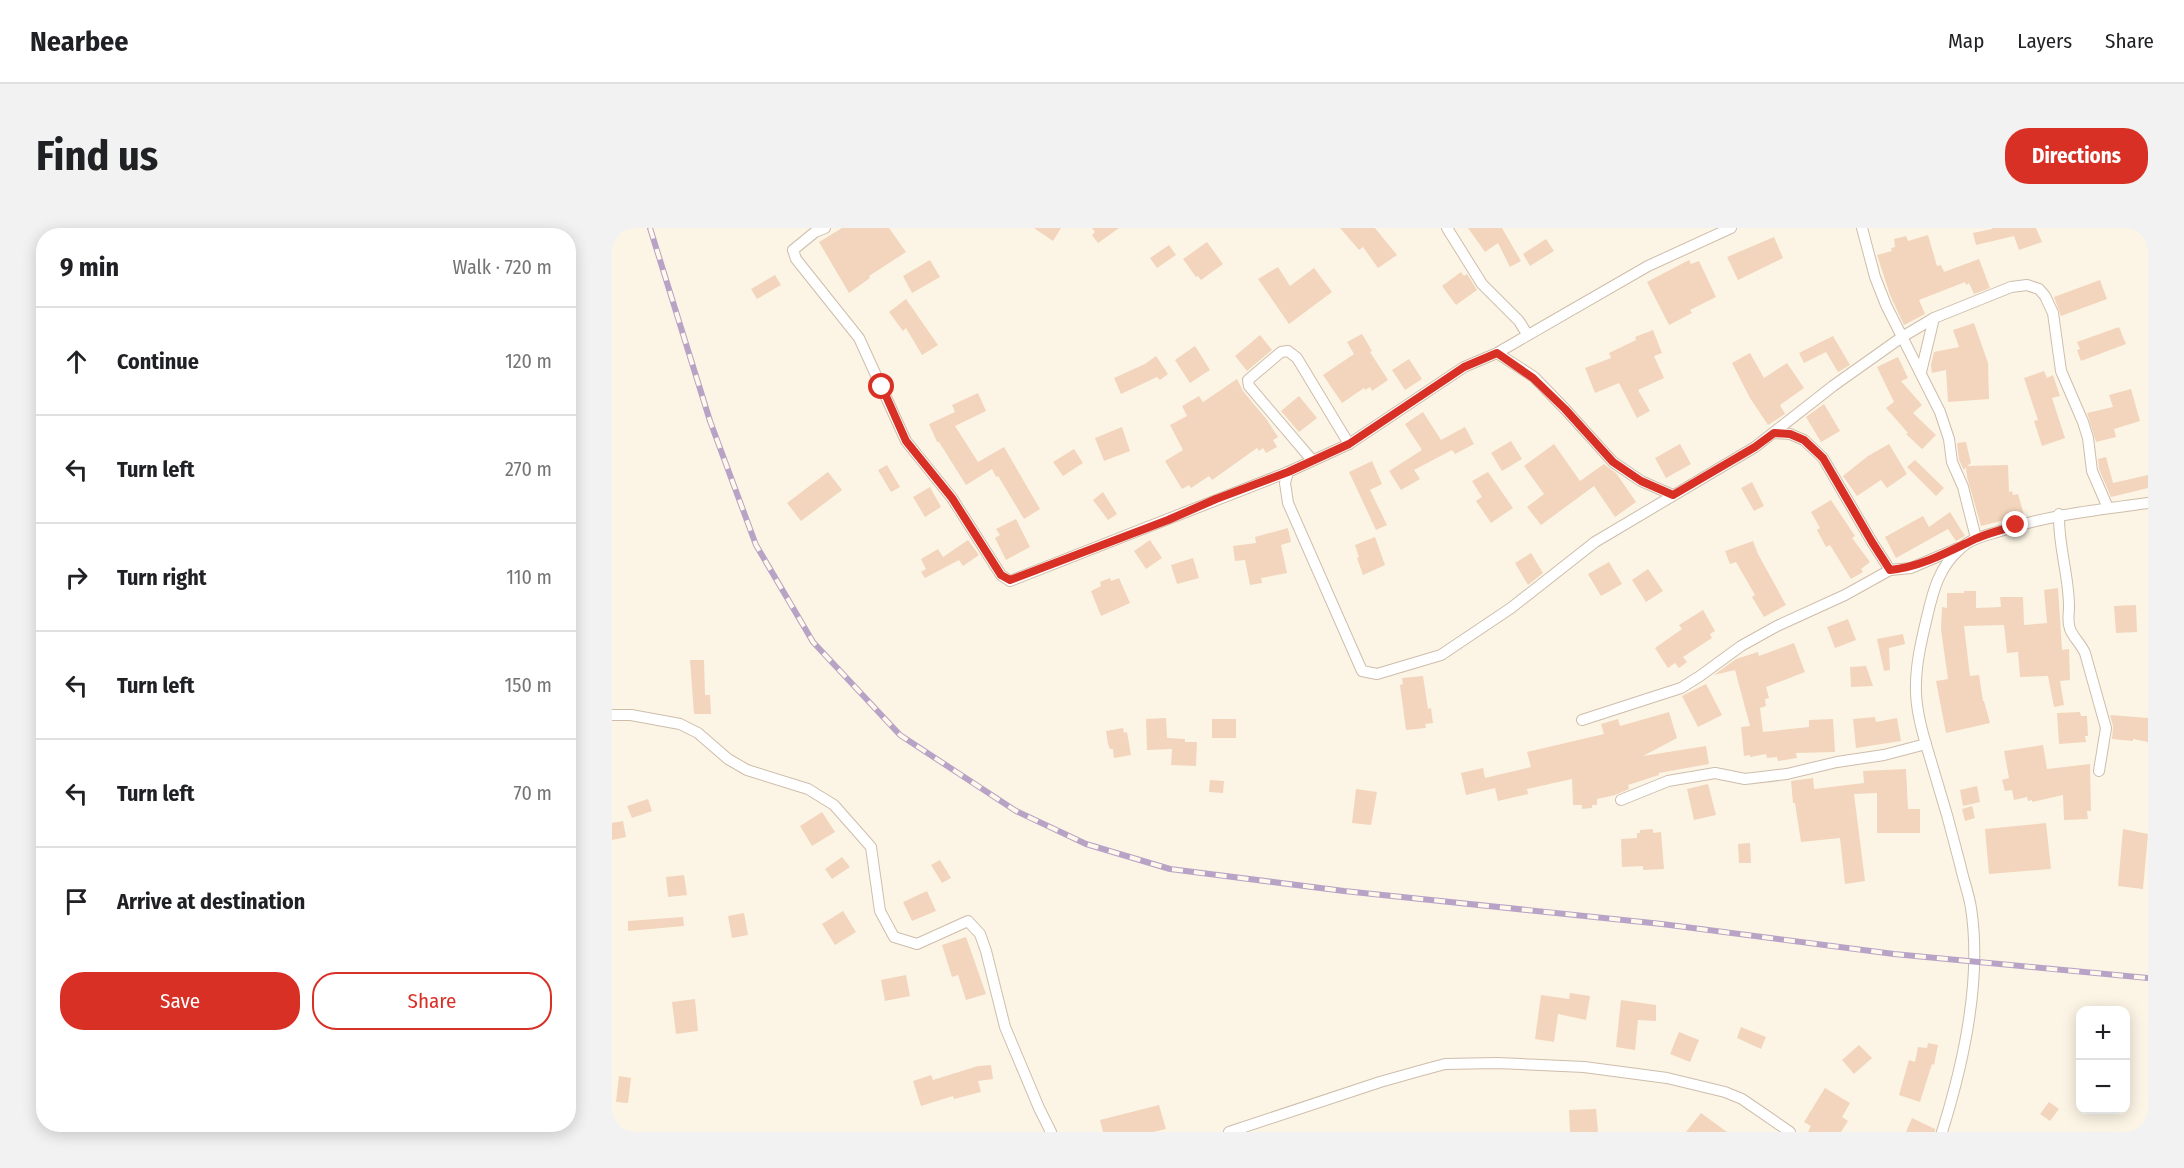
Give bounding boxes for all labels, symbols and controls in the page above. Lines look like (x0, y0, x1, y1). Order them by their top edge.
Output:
text: Nearbee (30, 25, 129, 58)
text: Map (1948, 28, 1984, 54)
text: Layers (2017, 28, 2072, 54)
text: Share (2105, 28, 2154, 54)
button: Directions (2005, 128, 2148, 184)
text: Find us (36, 131, 158, 181)
text: 9 min (60, 252, 119, 283)
text: Walk · 720 m (453, 255, 552, 279)
icon: ahead (60, 345, 93, 378)
text: Continue (117, 348, 199, 375)
text: 120 m (505, 349, 552, 373)
route start (868, 373, 894, 399)
icon: left (60, 453, 93, 486)
text: Turn left (117, 456, 195, 483)
text: 270 m (505, 457, 552, 481)
route end (2002, 511, 2028, 537)
icon: right (60, 561, 93, 594)
text: Turn right (117, 564, 206, 591)
text: 110 m (506, 565, 552, 589)
icon: left (60, 669, 93, 702)
text: Turn left (117, 672, 195, 699)
text: 150 m (505, 673, 552, 697)
icon: left (60, 777, 93, 810)
text: Turn left (117, 780, 195, 807)
text: 70 m (514, 781, 552, 805)
icon: arrive (60, 885, 93, 918)
text: Arrive at destination (117, 888, 305, 915)
button: Save (60, 972, 300, 1030)
button: Share (312, 972, 552, 1030)
map controls (2076, 1006, 2130, 1114)
button: + (2076, 1006, 2130, 1060)
button: − (2076, 1060, 2130, 1114)

